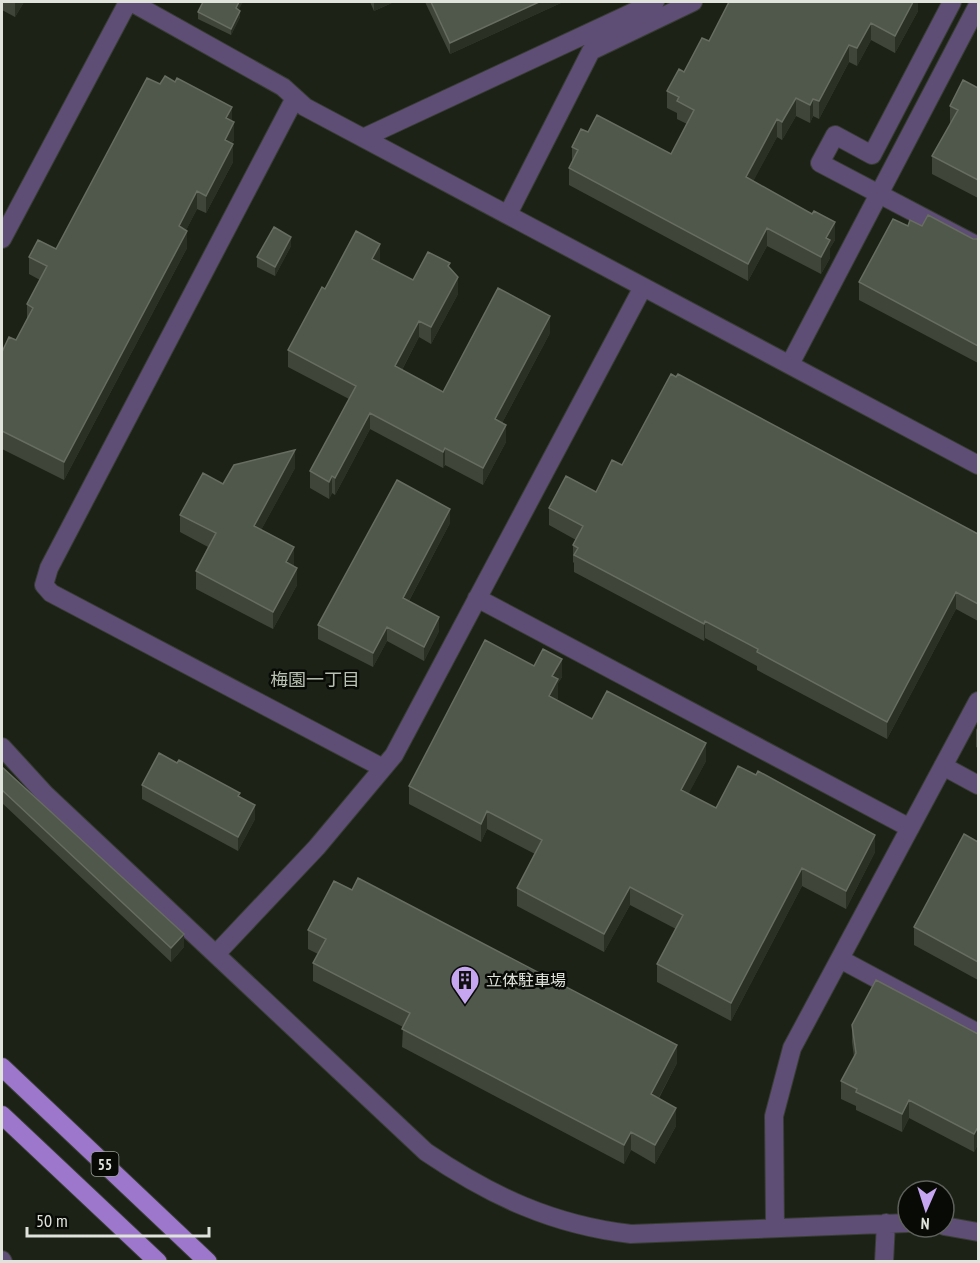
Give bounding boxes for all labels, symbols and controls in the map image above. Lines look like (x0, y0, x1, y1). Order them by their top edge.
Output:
district label: 梅園一丁目 (270, 668, 360, 691)
building icon: 立体駐車場 (449, 964, 481, 1006)
place label: 立体駐車場 (486, 970, 566, 990)
road number: 55 (92, 1152, 118, 1176)
north arrow (896, 1179, 956, 1239)
scale bar (27, 1200, 208, 1238)
text: 50 m (36, 1209, 68, 1232)
text: N (920, 1214, 930, 1234)

